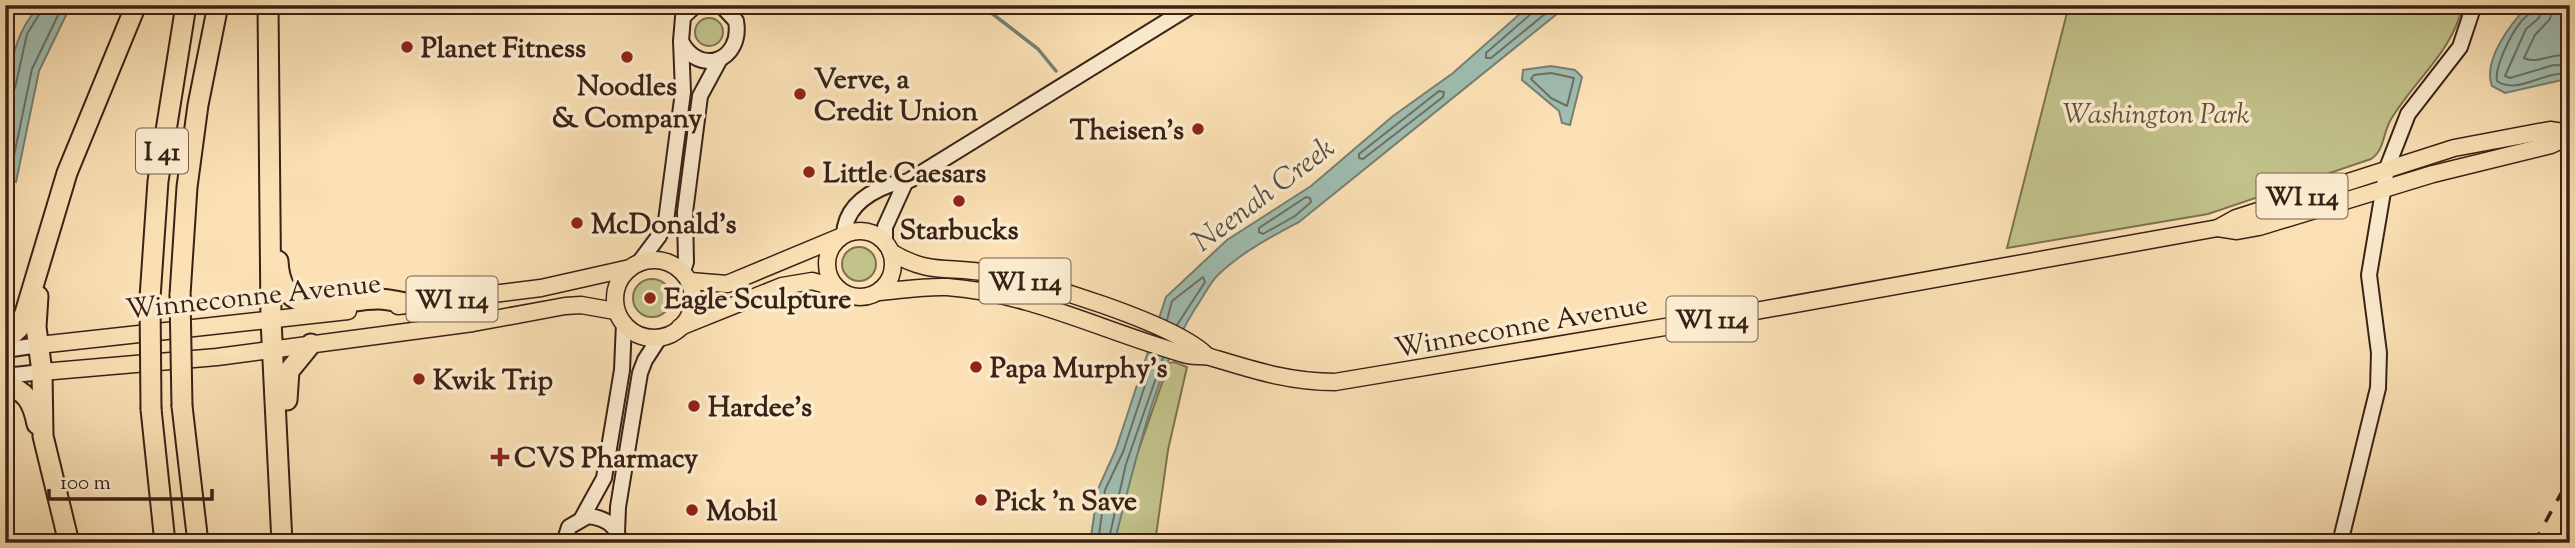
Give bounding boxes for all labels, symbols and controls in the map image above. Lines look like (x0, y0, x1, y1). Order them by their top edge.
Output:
place label: Planet Fitness (421, 30, 586, 70)
marker: Planet Fitness (399, 39, 415, 55)
marker: Noodles & Company (619, 49, 635, 65)
place label: Verve, a Credit Union (814, 61, 978, 133)
place label: Noodles & Company (552, 68, 702, 140)
marker: Verve, a Credit Union (792, 86, 808, 102)
park label: Washington Park (2063, 96, 2250, 136)
place label: Theisen's (1070, 112, 1184, 152)
marker: Theisen's (1190, 121, 1206, 137)
road number: I 41 (136, 128, 188, 174)
water label: Neenah Creek (1184, 128, 1345, 264)
place label: Little Caesars (823, 155, 986, 195)
marker: Little Caesars (801, 164, 817, 180)
road number: WI 114 (2256, 174, 2348, 218)
marker: Starbucks (951, 193, 967, 209)
place label: McDonald's (591, 206, 737, 246)
place label: Starbucks (899, 212, 1019, 252)
marker: McDonald's (569, 215, 585, 231)
road number: WI 114 (979, 258, 1070, 304)
street label: Winneconne Avenue (124, 265, 383, 331)
road number: WI 114 (406, 276, 498, 322)
place label: Eagle Sculpture (664, 281, 851, 321)
street label: Winneconne Avenue (1392, 286, 1651, 370)
marker: Eagle Sculpture (642, 290, 658, 306)
road number: WI 114 (1666, 296, 1758, 342)
place label: Papa Murphy's (990, 350, 1167, 390)
marker: Papa Murphy's (968, 359, 984, 375)
place label: Kwik Trip (433, 362, 553, 402)
marker: Kwik Trip (411, 371, 427, 387)
place label: Hardee's (708, 389, 812, 429)
marker: Hardee's (686, 398, 702, 414)
place label: CVS Pharmacy (514, 440, 698, 480)
marker: CVS Pharmacy (492, 449, 508, 465)
scale bar (49, 457, 212, 501)
text: 100 m (60, 469, 111, 499)
place label: Pick 'n Save (995, 483, 1137, 523)
marker: Pick 'n Save (973, 492, 989, 508)
place label: Mobil (706, 493, 778, 533)
marker: Mobil (684, 502, 700, 518)

